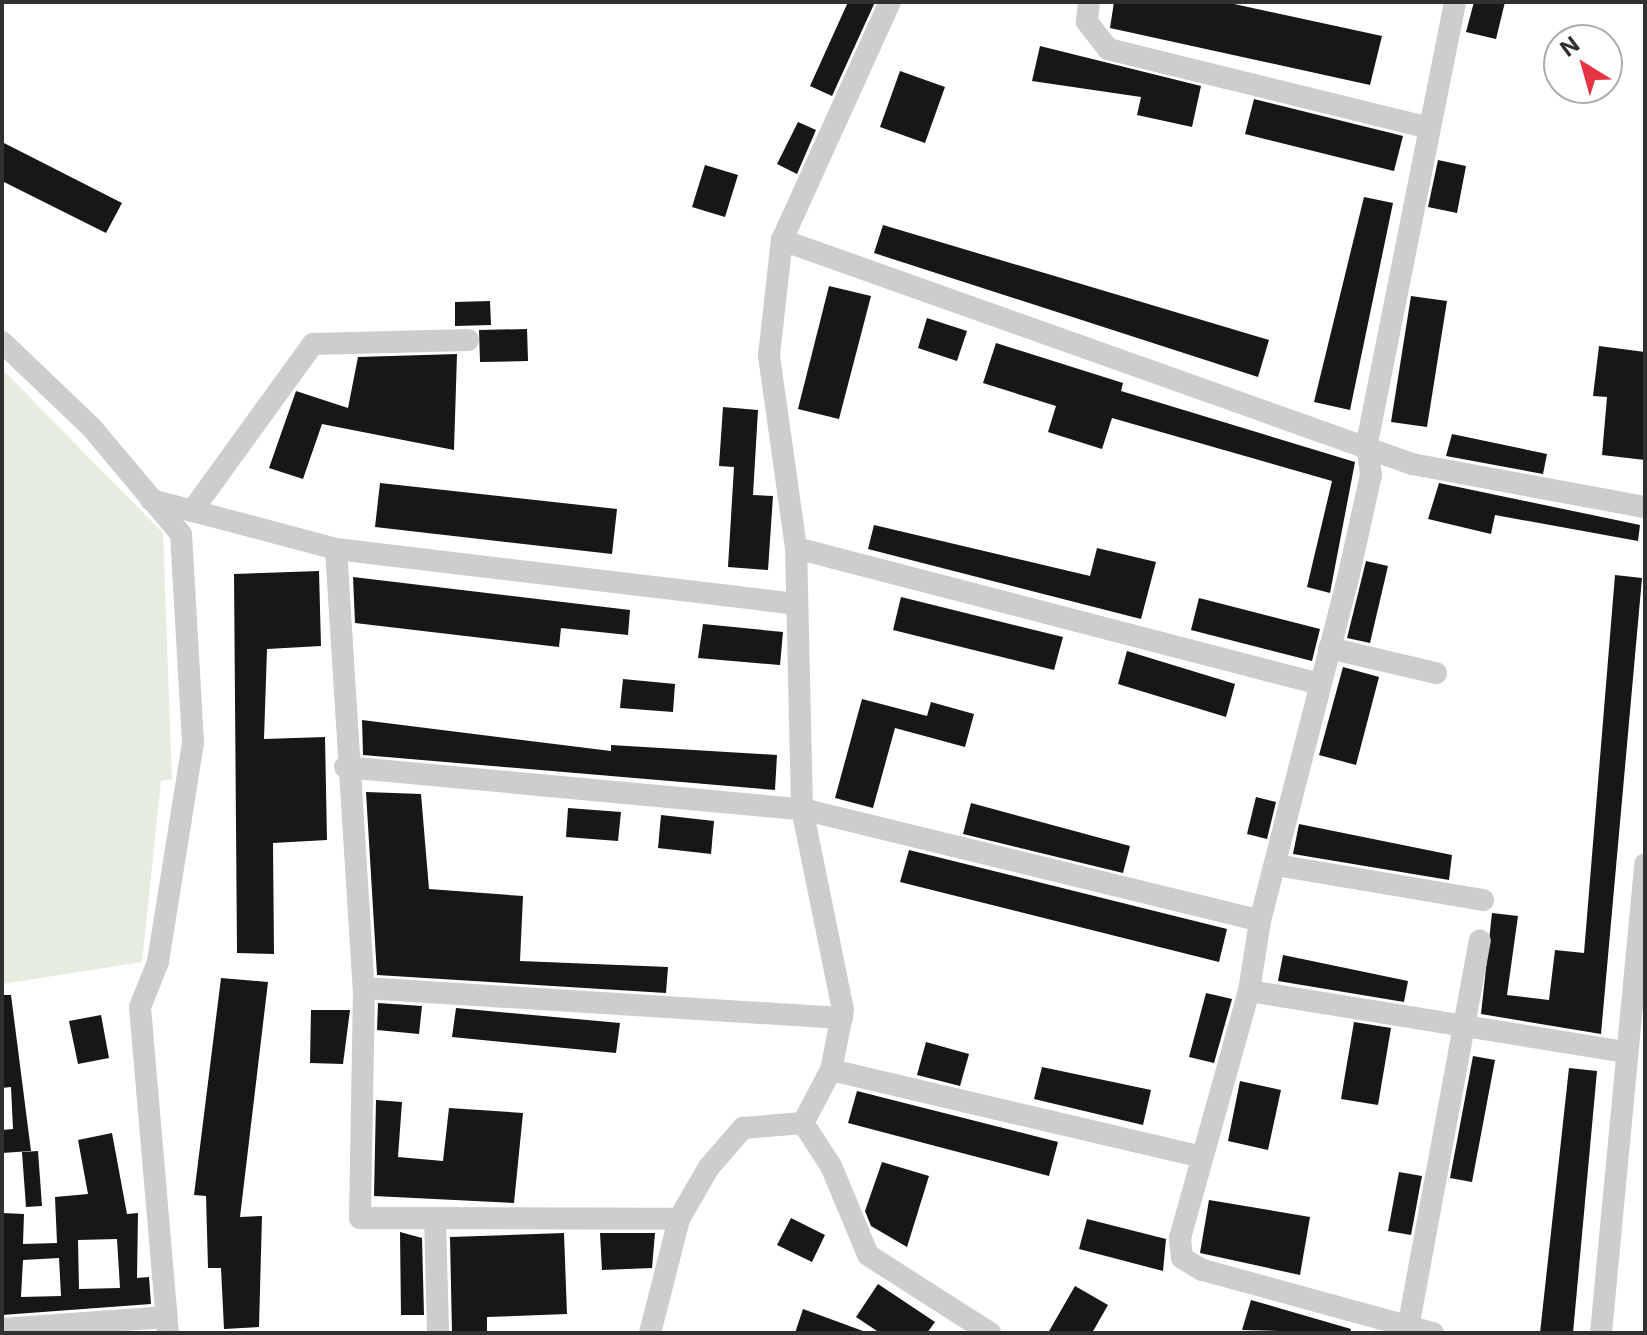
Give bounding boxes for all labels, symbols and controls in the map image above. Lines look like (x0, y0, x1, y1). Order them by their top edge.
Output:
north arrow (1543, 24, 1623, 104)
text: N (1555, 31, 1584, 62)

